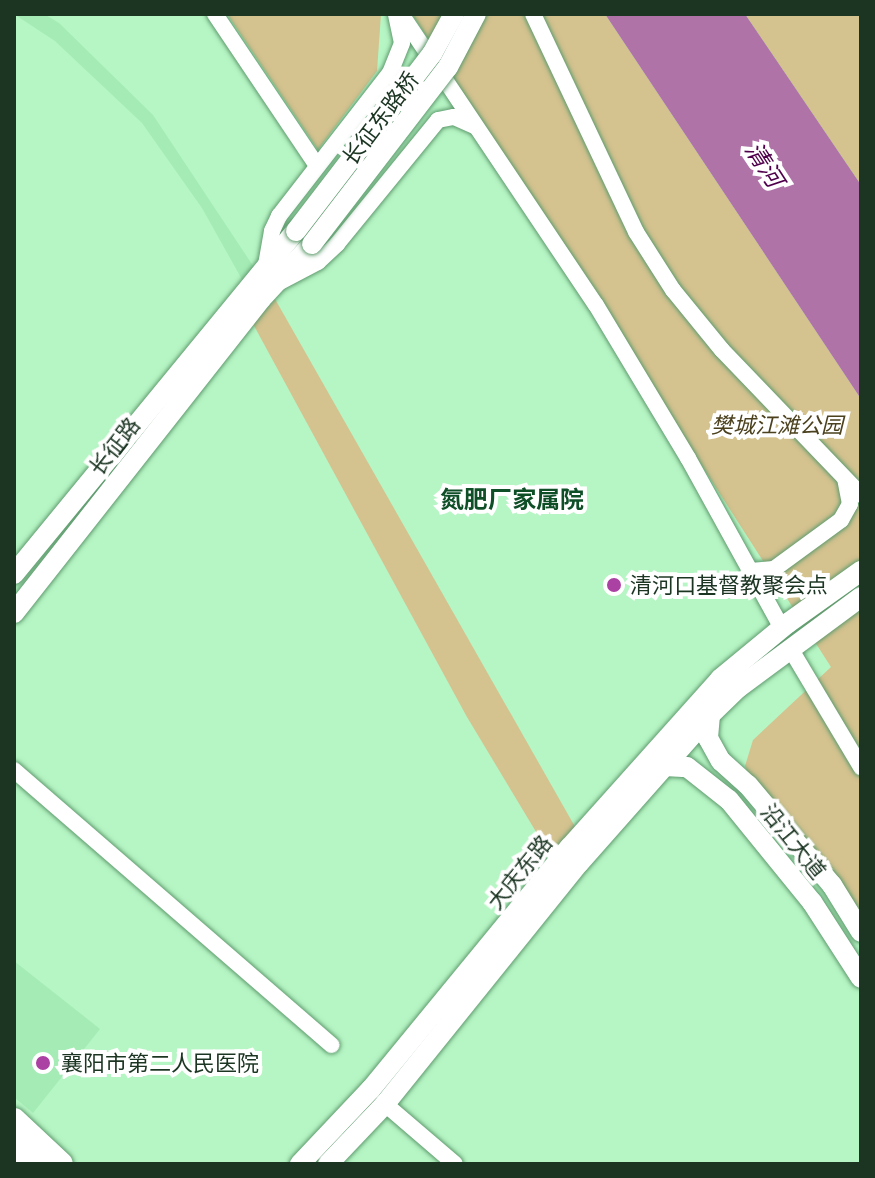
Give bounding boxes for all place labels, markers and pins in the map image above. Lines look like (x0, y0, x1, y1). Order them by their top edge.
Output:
place label: 清河口基督教聚会点 (630, 572, 828, 598)
marker: 清河口基督教聚会点 (605, 576, 623, 594)
place label: 襄阳市第二人民医院 (61, 1050, 259, 1076)
marker: 襄阳市第二人民医院 (32, 1052, 54, 1074)

